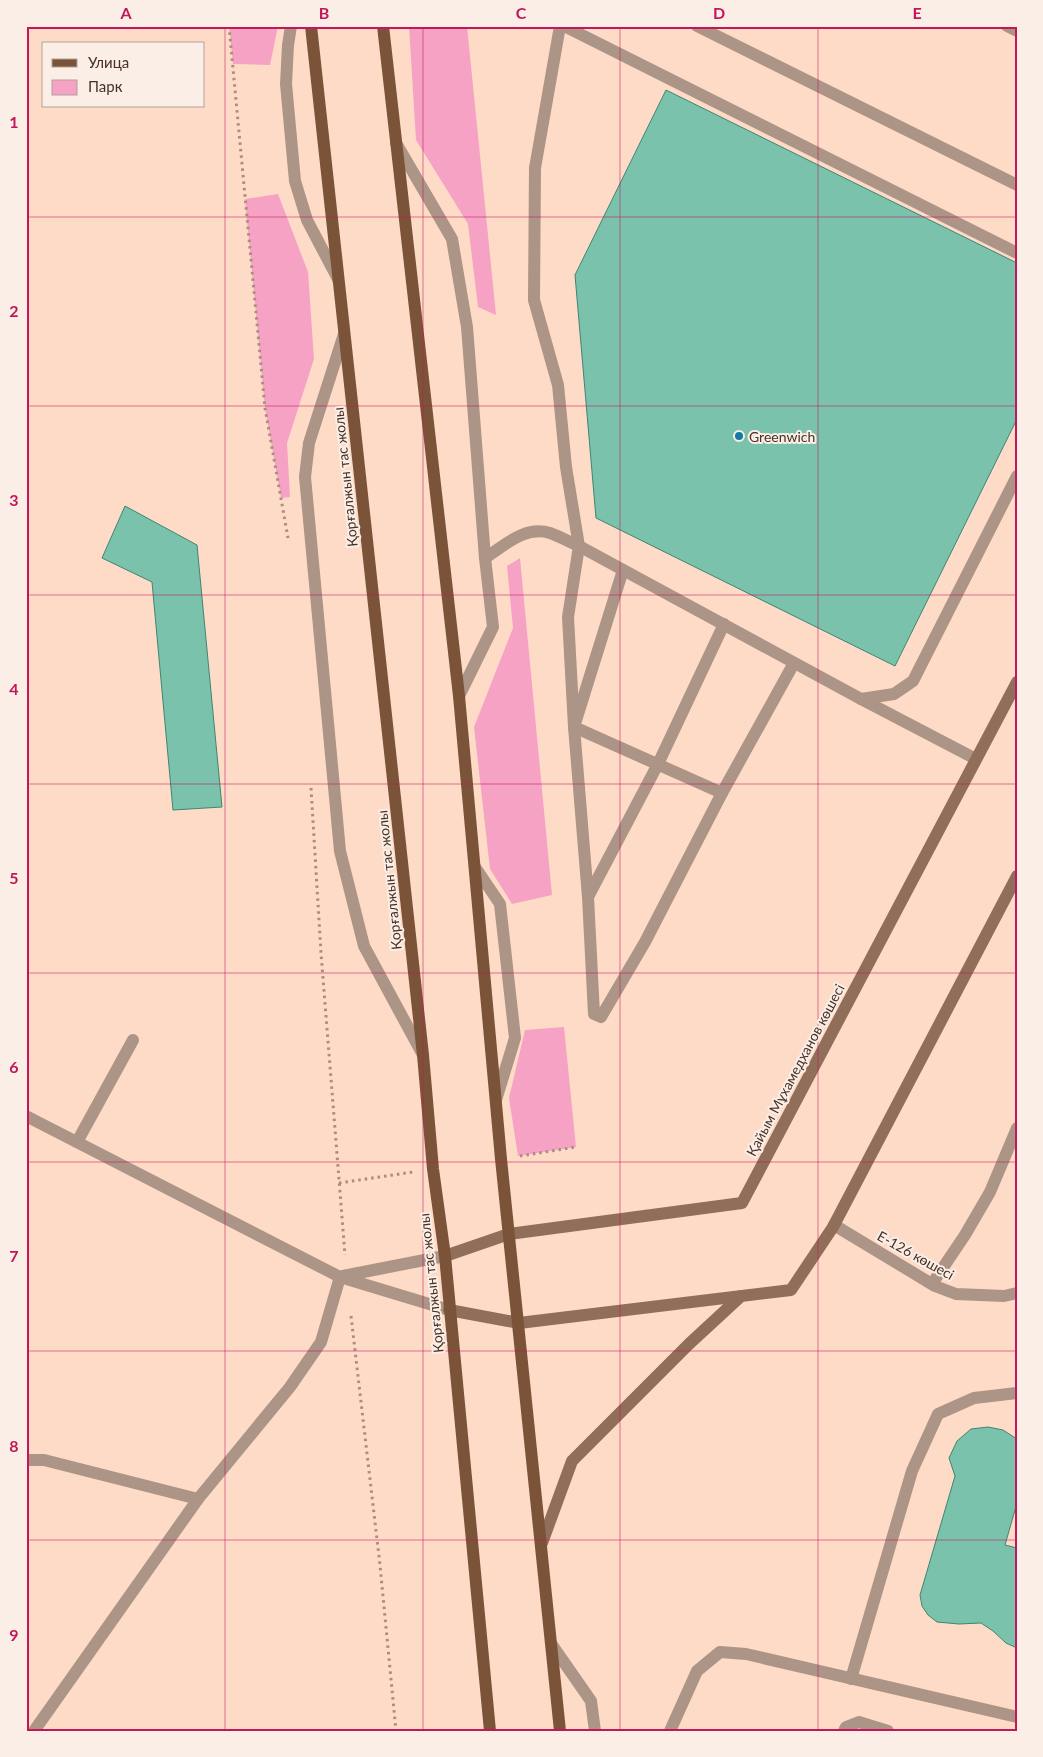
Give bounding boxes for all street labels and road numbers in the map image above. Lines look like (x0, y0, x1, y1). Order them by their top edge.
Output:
street label: Қорғалжын тас жолы (329, 406, 361, 548)
street label: Қорғалжын тас жолы (373, 809, 405, 951)
street label: Қайым Мұхамедханов көшесі (742, 981, 848, 1159)
street label: Қорғалжын тас жолы (415, 1212, 447, 1354)
street label: Е-126 көшесі (875, 1227, 957, 1283)

